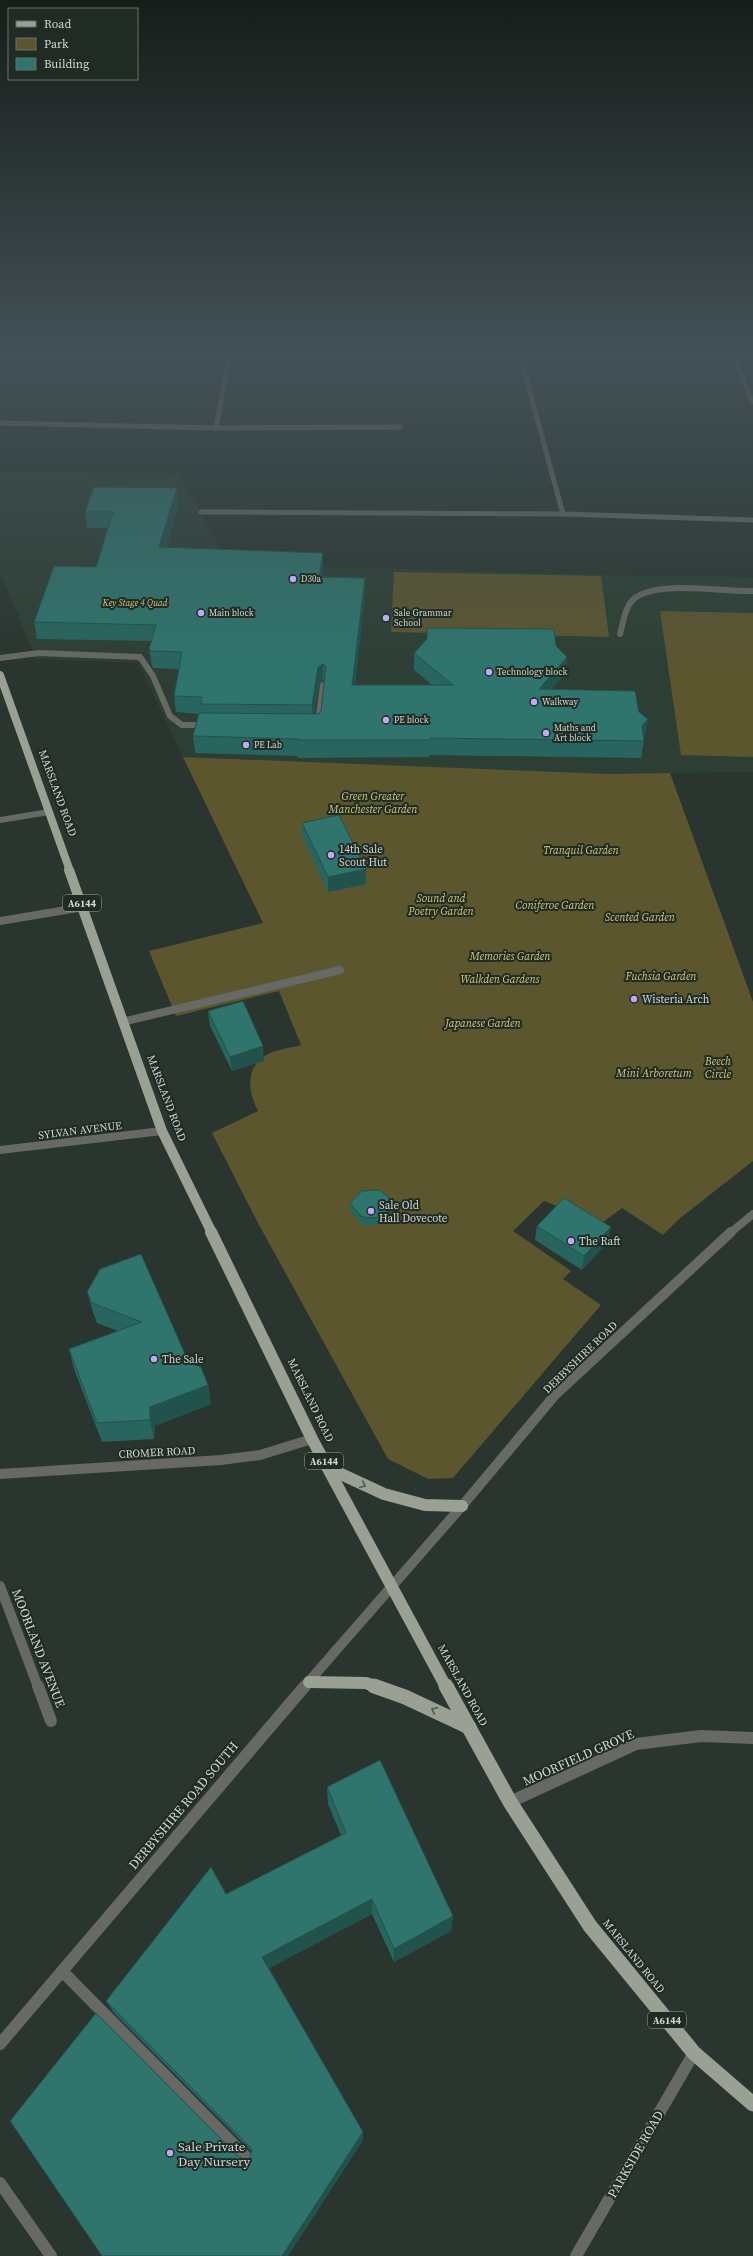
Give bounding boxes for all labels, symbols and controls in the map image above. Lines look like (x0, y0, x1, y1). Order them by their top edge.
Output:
legend (8, 8, 138, 80)
text: Road (44, 16, 71, 32)
text: Park (44, 36, 69, 52)
text: Building (44, 56, 89, 72)
place label: D30a (301, 573, 321, 585)
marker: D30a (288, 574, 298, 584)
park label: Key Stage 4 Quad (102, 597, 168, 609)
place label: Main block (209, 607, 254, 619)
place label: Sale Grammar School (394, 607, 452, 629)
marker: Main block (196, 608, 206, 618)
marker: Sale Grammar School (381, 613, 391, 623)
place label: Technology block (497, 666, 568, 678)
marker: Technology block (484, 667, 494, 677)
place label: Walkway (542, 696, 578, 708)
marker: Walkway (529, 697, 539, 707)
place label: PE block (394, 714, 429, 726)
marker: PE block (381, 715, 391, 725)
place label: Maths and Art block (554, 722, 596, 744)
marker: Maths and Art block (541, 728, 551, 738)
place label: PE Lab (254, 739, 282, 751)
marker: PE Lab (241, 740, 251, 750)
street label: MARSLAND ROAD (35, 748, 80, 839)
park label: Green Greater Manchester Garden (328, 789, 418, 817)
place label: 14th Sale Scout Hut (339, 842, 387, 870)
park label: Tranquil Garden (543, 843, 620, 858)
marker: 14th Sale Scout Hut (326, 850, 336, 860)
park label: Sound and Poetry Garden (407, 891, 474, 919)
road number: A6144 (63, 895, 101, 911)
park label: Coniferoe Garden (516, 898, 595, 913)
park label: Scented Garden (605, 910, 676, 925)
park label: Memories Garden (469, 949, 551, 964)
park label: Fuchsia Garden (624, 969, 697, 984)
park label: Walkden Gardens (460, 972, 540, 987)
place label: Wisteria Arch (642, 992, 710, 1007)
marker: Wisteria Arch (629, 994, 639, 1004)
park label: Japanese Garden (443, 1016, 522, 1031)
street label: MARSLAND ROAD (143, 1053, 190, 1144)
park label: Beech Circle (704, 1054, 731, 1082)
park label: Mini Arboretum (615, 1066, 692, 1081)
street label: SYLVAN AVENUE (38, 1118, 123, 1143)
place label: Sale Old Hall Dovecote (379, 1198, 448, 1226)
marker: Sale Old Hall Dovecote (366, 1206, 376, 1216)
place label: The Raft (579, 1234, 621, 1249)
marker: The Raft (566, 1236, 576, 1246)
street label: DERBYSHIRE ROAD (540, 1318, 621, 1397)
place label: The Sale (162, 1352, 204, 1367)
marker: The Sale (149, 1354, 159, 1364)
street label: MARSLAND ROAD (284, 1356, 337, 1445)
street label: CROMER ROAD (118, 1443, 196, 1462)
road number: A6144 (305, 1453, 343, 1469)
one-way arrow (359, 1480, 367, 1488)
street label: MOORLAND AVENUE (8, 1586, 69, 1710)
street label: MARSLAND ROAD (434, 1642, 491, 1729)
one-way arrow (431, 1707, 438, 1715)
street label: MOORFIELD GROVE (520, 1725, 637, 1790)
street label: DERBYSHIRE ROAD SOUTH (125, 1738, 242, 1873)
street label: MARSLAND ROAD (599, 1916, 668, 1997)
road number: A6144 (648, 2012, 686, 2028)
street label: PARKSIDE ROAD (604, 2107, 667, 2201)
place label: Sale Private Day Nursery (178, 2138, 251, 2170)
marker: Sale Private Day Nursery (165, 2148, 175, 2158)

